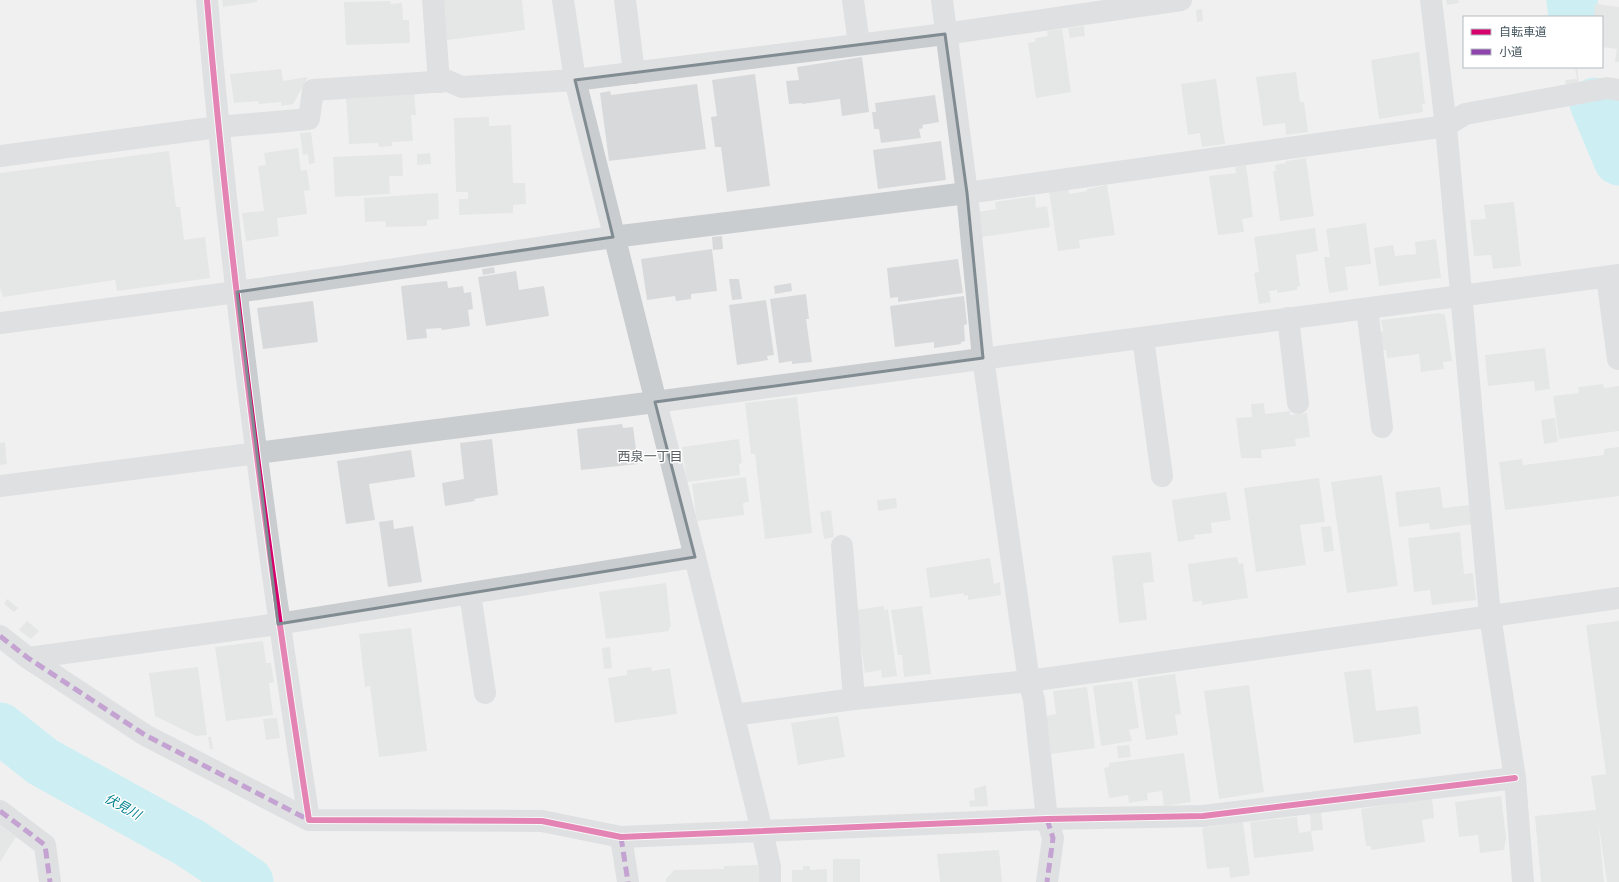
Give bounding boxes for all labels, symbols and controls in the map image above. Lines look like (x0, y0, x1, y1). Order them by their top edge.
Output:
legend (1463, 16, 1603, 68)
text: 自転車道 (1499, 25, 1547, 39)
text: 小道 (1499, 45, 1523, 59)
district label: 西泉一丁目 (617, 449, 683, 464)
water label: 伏見川 (102, 790, 145, 823)

